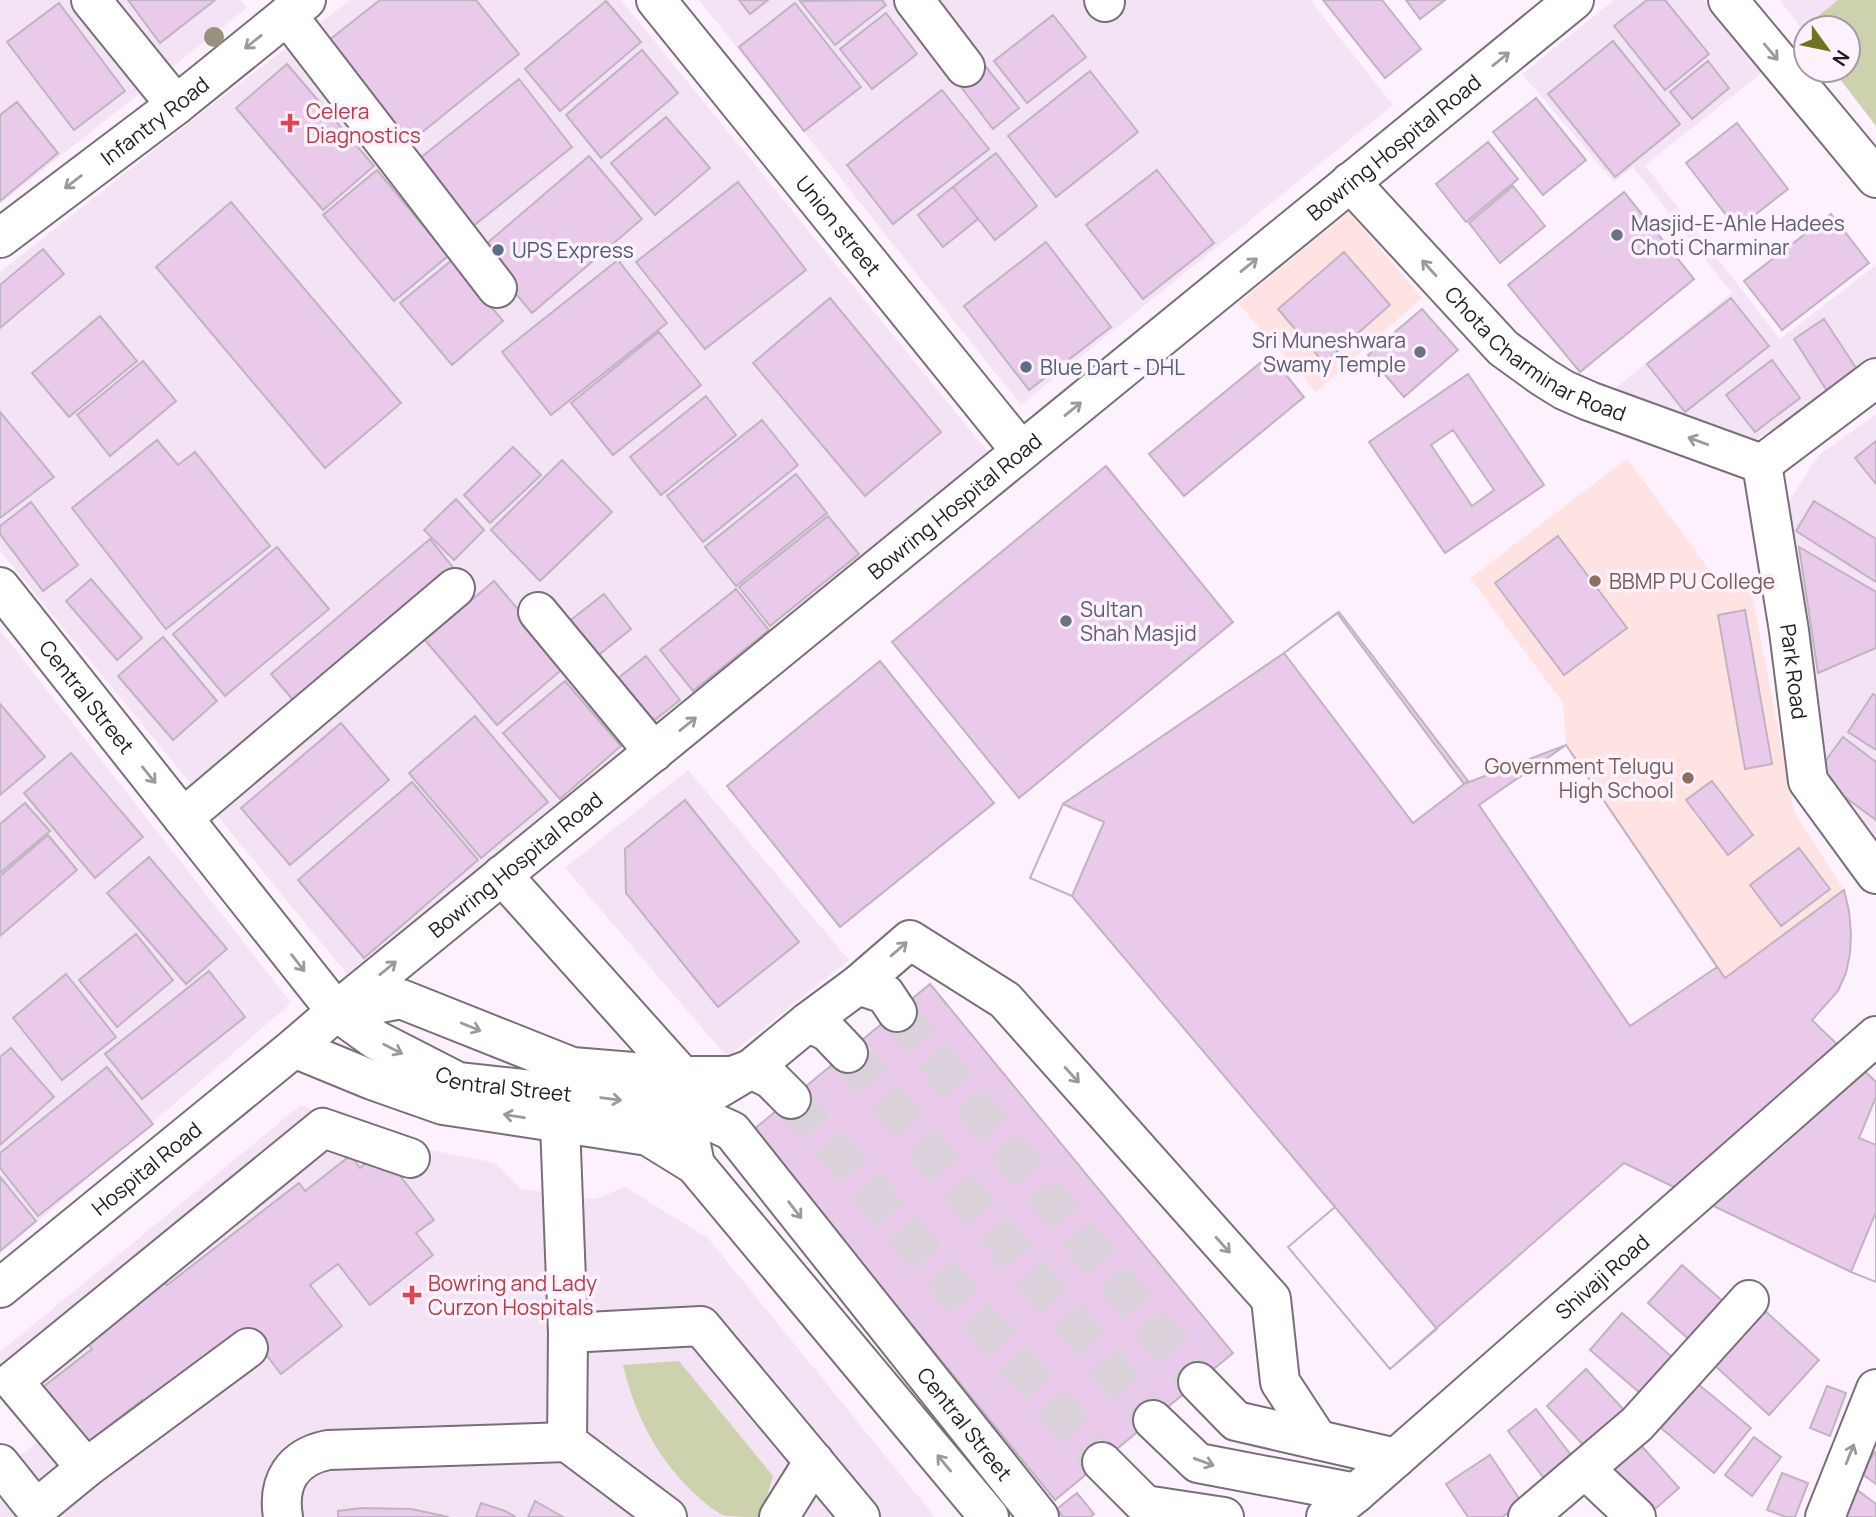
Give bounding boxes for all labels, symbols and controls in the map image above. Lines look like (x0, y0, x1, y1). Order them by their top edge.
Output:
north arrow (1792, 14, 1862, 84)
one-way arrow (244, 35, 262, 50)
one-way arrow (1764, 43, 1779, 61)
text: N (1827, 45, 1856, 71)
one-way arrow (1491, 52, 1509, 67)
street label: Bowring Hospital Road (1301, 68, 1486, 227)
street label: Infantry Road (95, 70, 215, 171)
place label: Celera Diagnostics (306, 97, 421, 149)
marker: Celera Diagnostics (280, 113, 300, 133)
street label: Union street (789, 170, 887, 281)
one-way arrow (65, 175, 83, 190)
place label: Masjid-E-Ahle Hadees Choti Charminar (1631, 209, 1845, 261)
marker: Masjid-E-Ahle Hadees Choti Charminar (1609, 227, 1625, 243)
place label: UPS Express (512, 236, 634, 264)
marker: UPS Express (490, 242, 506, 258)
one-way arrow (1239, 257, 1257, 273)
one-way arrow (1421, 260, 1438, 277)
street label: Chota Charminar Road (1439, 280, 1630, 427)
place label: Sri Muneshwara Swamy Temple (1252, 326, 1406, 378)
marker: Sri Muneshwara Swamy Temple (1412, 344, 1428, 360)
place label: Blue Dart - DHL (1040, 353, 1185, 381)
marker: Blue Dart - DHL (1018, 359, 1034, 375)
one-way arrow (1063, 401, 1081, 417)
street label: Bowring Hospital Road (862, 427, 1047, 585)
one-way arrow (1687, 433, 1709, 446)
place label: BBMP PU College (1609, 567, 1775, 595)
marker: BBMP PU College (1587, 573, 1603, 589)
place label: Sultan Shah Masjid (1080, 595, 1197, 647)
marker: Sultan Shah Masjid (1058, 613, 1074, 629)
street label: Park Road (1774, 622, 1814, 721)
street label: Central Street (33, 634, 141, 759)
one-way arrow (678, 716, 696, 732)
place label: Government Telugu High School (1484, 752, 1674, 804)
one-way arrow (142, 765, 157, 784)
marker: Government Telugu High School (1680, 770, 1696, 786)
street label: Bowring Hospital Road (423, 785, 608, 944)
one-way arrow (890, 941, 908, 957)
one-way arrow (290, 953, 305, 972)
one-way arrow (379, 960, 397, 976)
one-way arrow (460, 1022, 482, 1035)
one-way arrow (382, 1042, 403, 1056)
street label: Central Street (431, 1059, 573, 1108)
one-way arrow (1064, 1066, 1080, 1084)
one-way arrow (600, 1093, 622, 1106)
one-way arrow (503, 1109, 525, 1122)
street label: Hospital Road (86, 1115, 207, 1222)
one-way arrow (788, 1200, 803, 1218)
street label: Shivaji Road (1549, 1228, 1655, 1326)
one-way arrow (1215, 1236, 1231, 1254)
place label: Bowring and Lady Curzon Hospitals (428, 1269, 597, 1321)
marker: Bowring and Lady Curzon Hospitals (402, 1285, 422, 1305)
street label: Central Street (911, 1361, 1019, 1486)
one-way arrow (1845, 1443, 1858, 1465)
one-way arrow (936, 1454, 952, 1472)
one-way arrow (1193, 1457, 1214, 1470)

